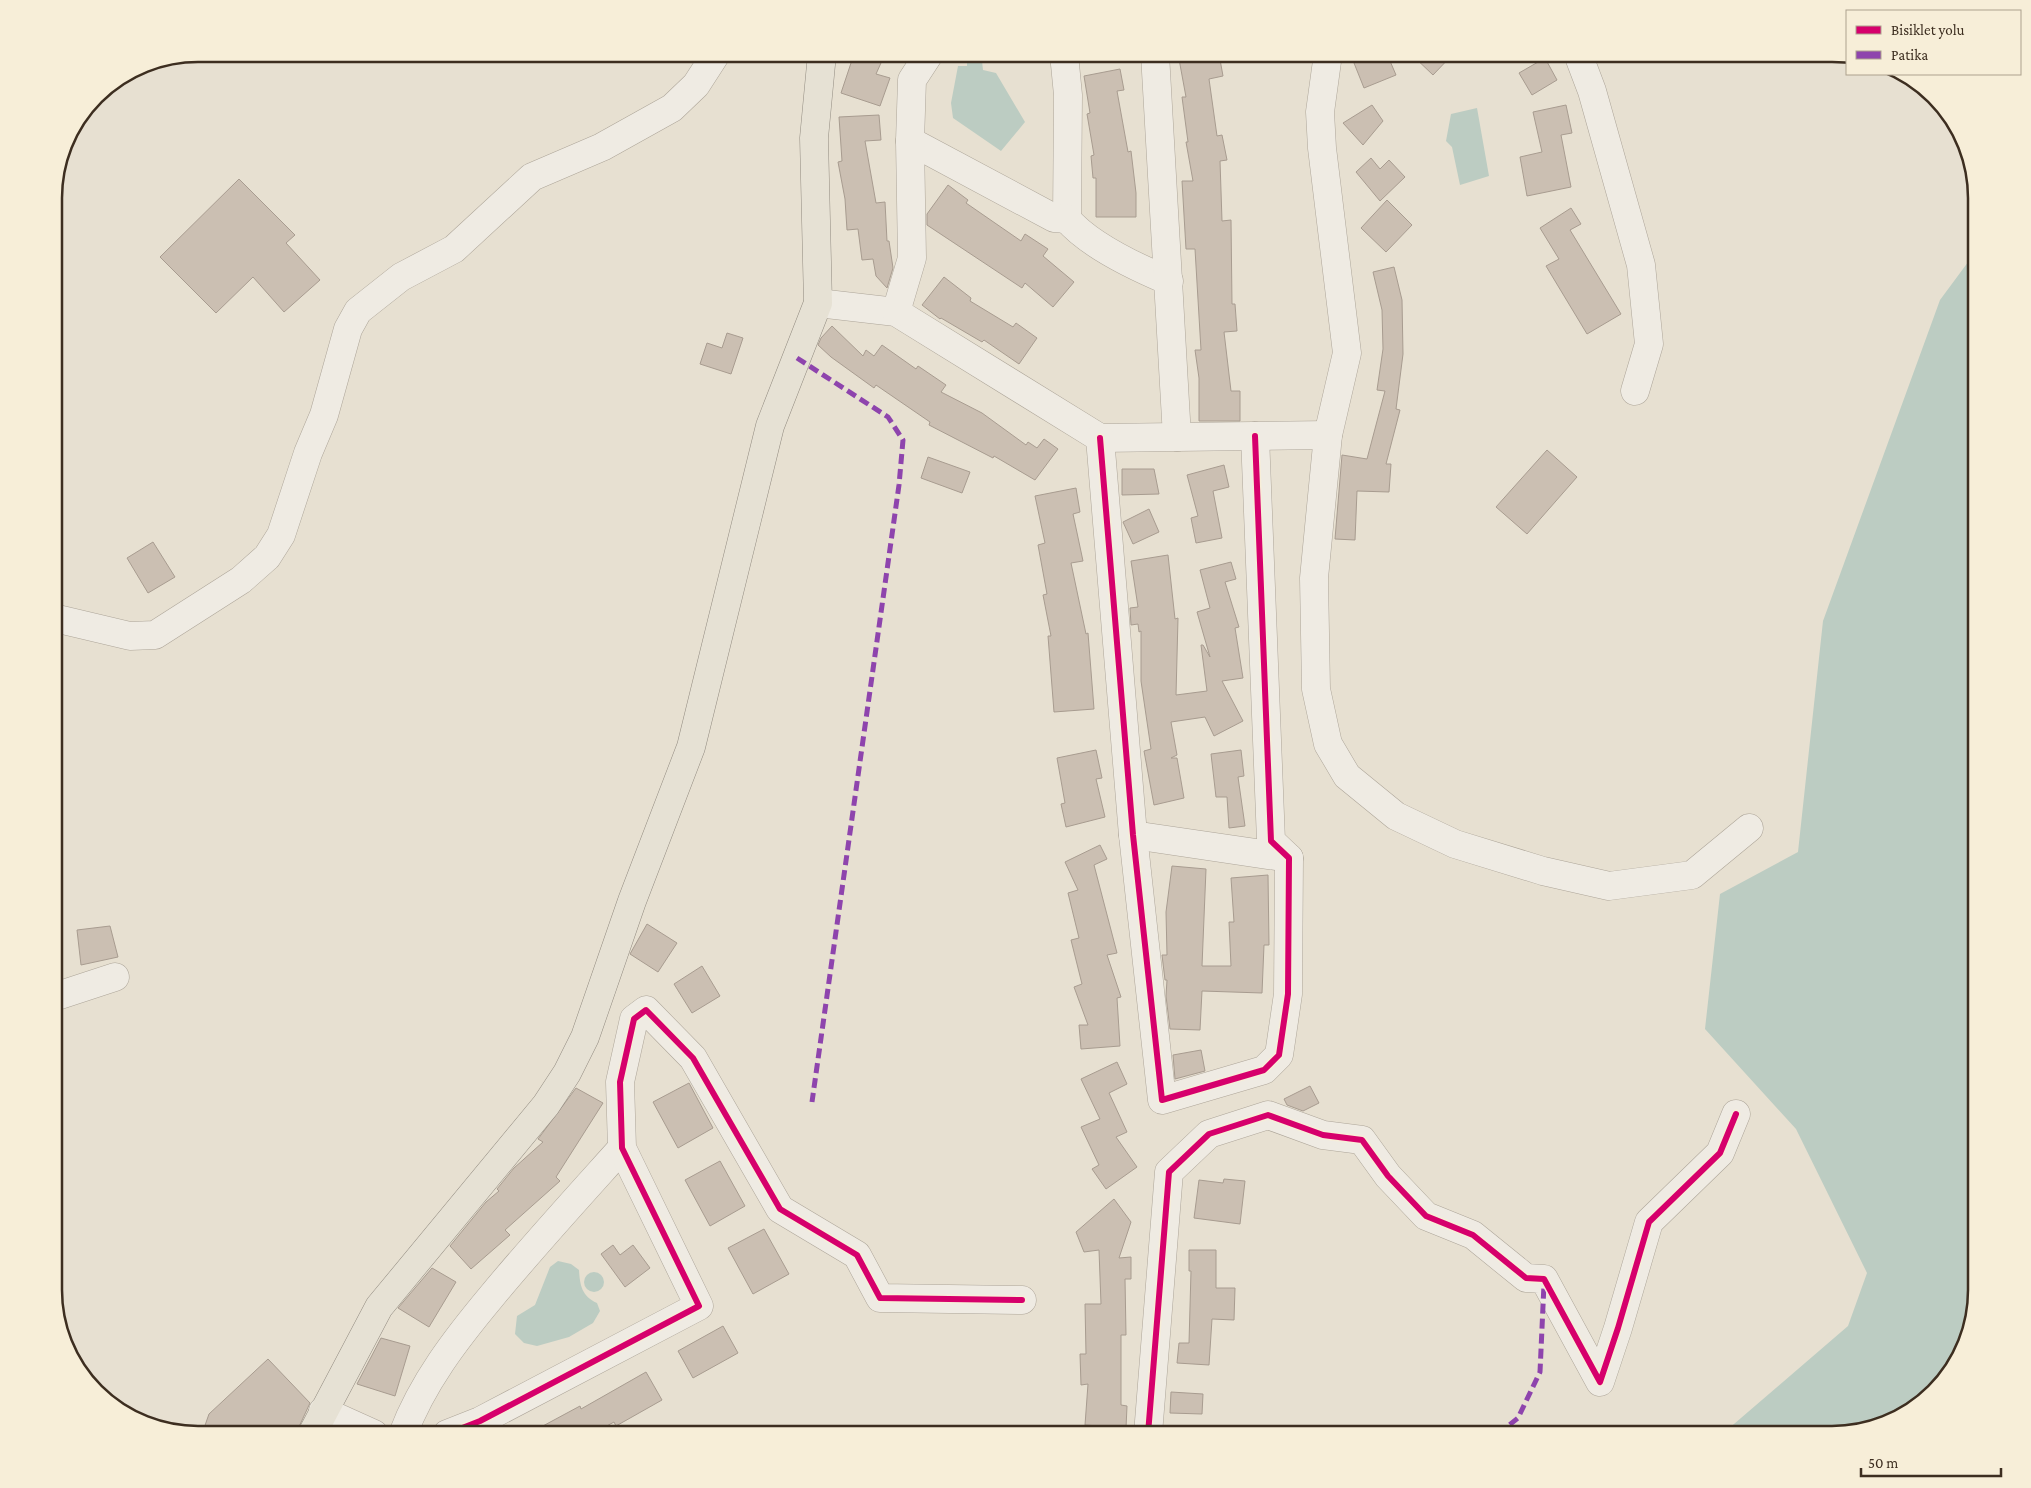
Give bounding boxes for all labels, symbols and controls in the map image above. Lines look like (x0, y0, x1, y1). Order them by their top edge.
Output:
legend (1846, 10, 2021, 75)
text: Bisiklet yolu (1891, 22, 1965, 39)
text: Patika (1891, 47, 1928, 63)
scale bar (1861, 1446, 2001, 1478)
text: 50 m (1868, 1455, 1898, 1471)

